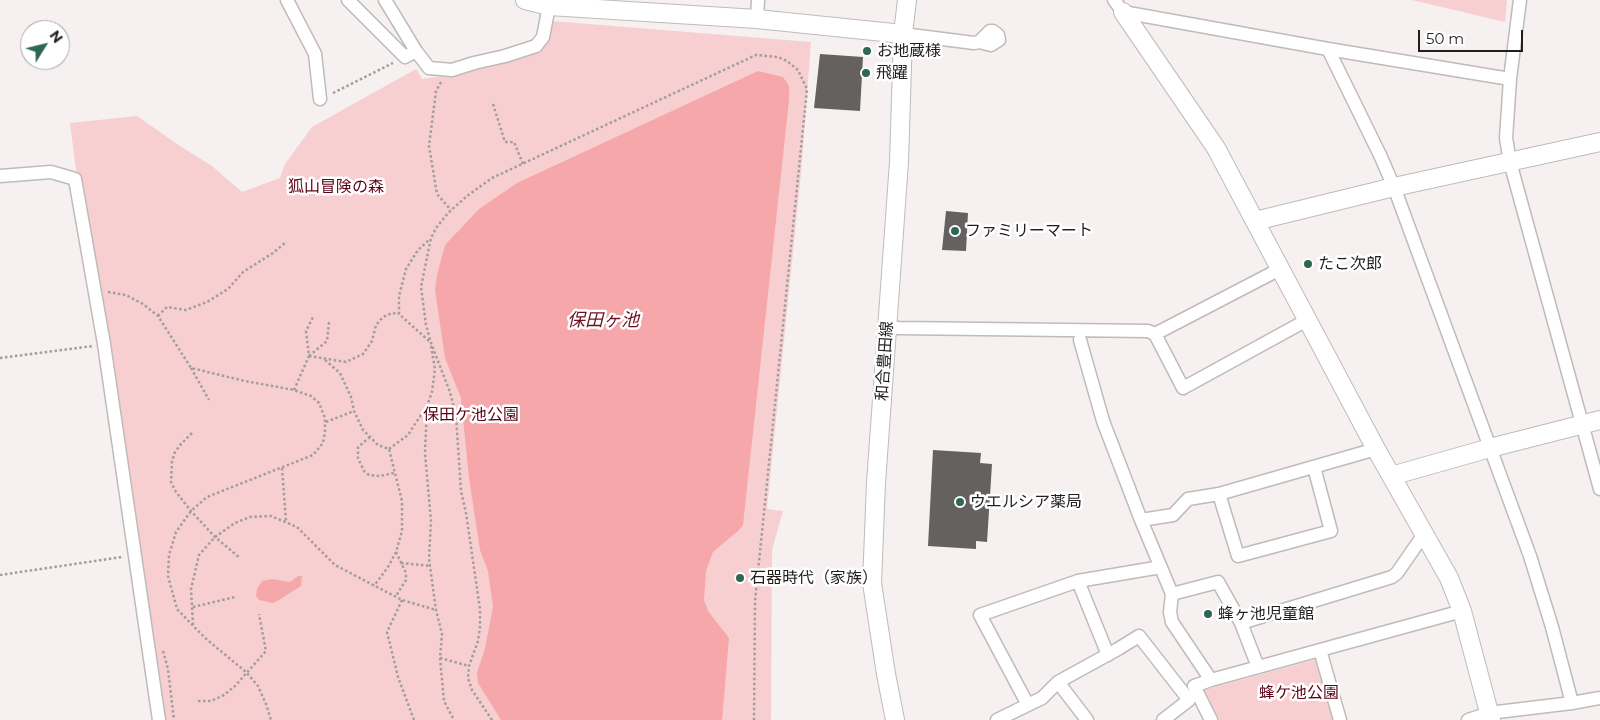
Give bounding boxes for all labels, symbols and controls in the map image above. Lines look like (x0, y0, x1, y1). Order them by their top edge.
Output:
north arrow (20, 20, 70, 70)
scale bar (1420, 20, 1525, 52)
text: N (46, 27, 67, 47)
text: 50 m (1426, 29, 1464, 48)
place label: お地蔵様 (877, 41, 941, 61)
marker: お地蔵様 (861, 45, 873, 57)
place label: 飛躍 (876, 63, 908, 83)
marker: 飛躍 (860, 67, 872, 79)
park label: 狐山冒険の森 (288, 177, 384, 197)
place label: ファミリーマート (965, 221, 1093, 241)
marker: ファミリーマート (949, 225, 961, 237)
place label: たこ次郎 (1318, 254, 1382, 274)
marker: たこ次郎 (1302, 258, 1314, 270)
water label: 保田ヶ池 (567, 310, 639, 332)
street label: 和合豊田線 (873, 320, 897, 402)
park label: 保田ケ池公園 (423, 405, 519, 425)
place label: ウエルシア薬局 (970, 492, 1082, 512)
marker: ウエルシア薬局 (954, 496, 966, 508)
place label: 石器時代（家族） (750, 568, 878, 588)
marker: 石器時代（家族） (734, 572, 746, 584)
place label: 蜂ヶ池児童館 (1218, 604, 1314, 624)
marker: 蜂ヶ池児童館 (1202, 608, 1214, 620)
park label: 蜂ケ池公園 (1259, 683, 1339, 703)

